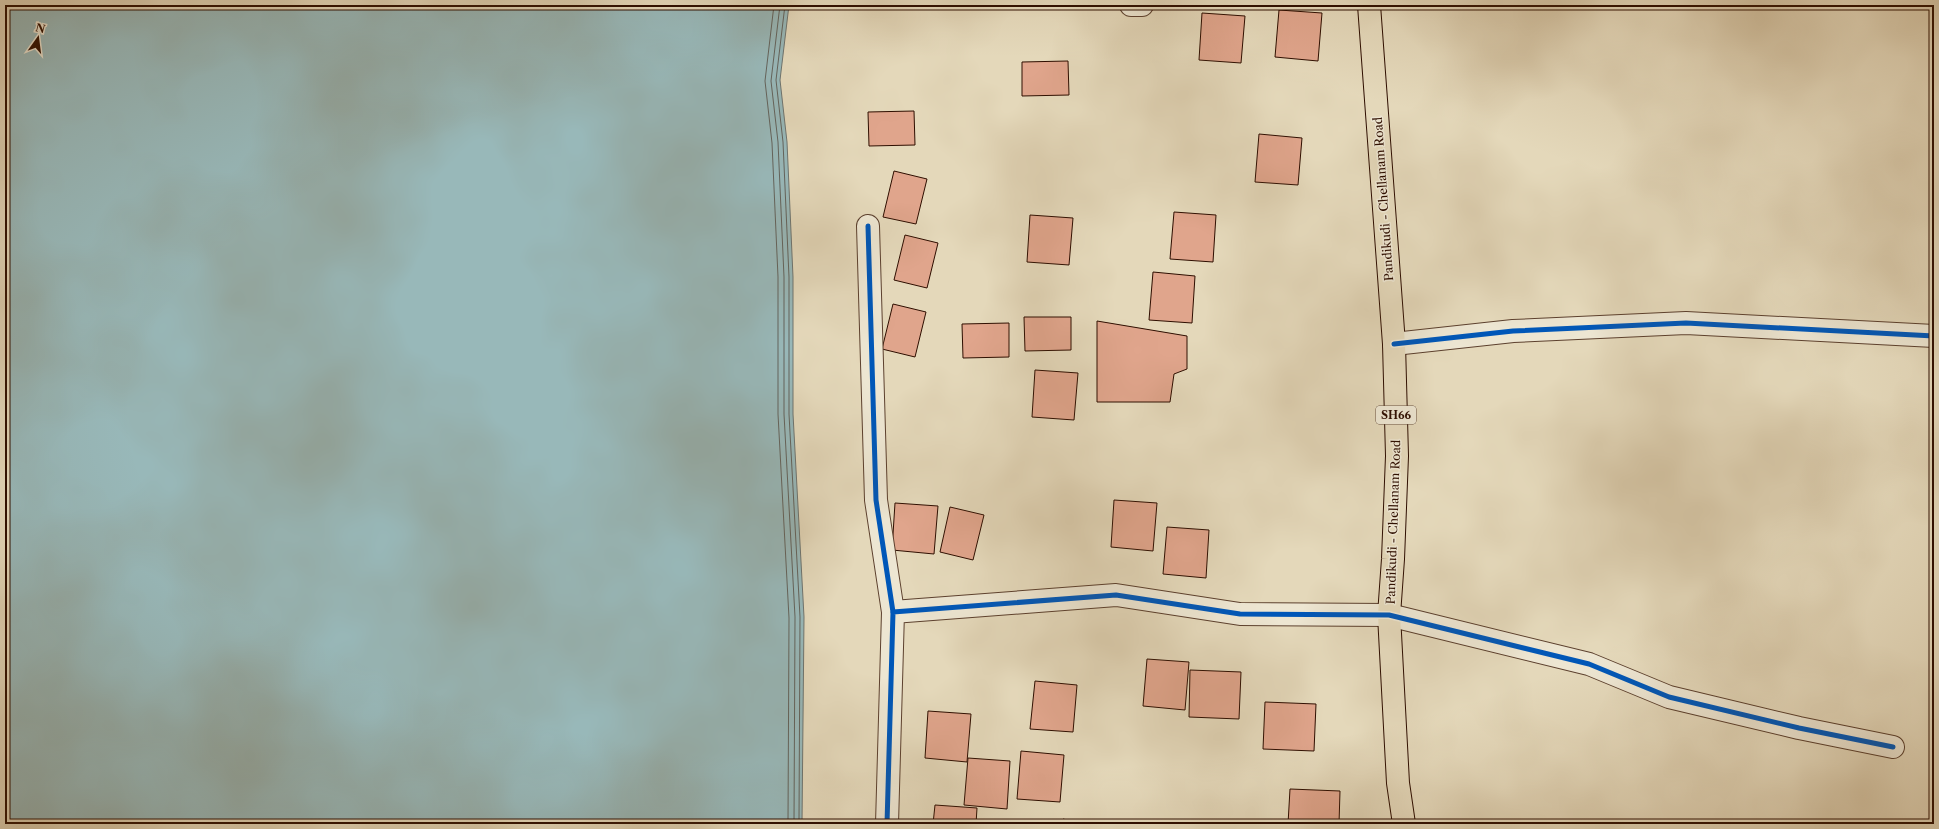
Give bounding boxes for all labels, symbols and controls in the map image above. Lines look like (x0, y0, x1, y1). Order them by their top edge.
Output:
north arrow (18, 18, 58, 58)
text: N (34, 20, 47, 36)
street label: Pandikudi - Chellanam Road (1370, 116, 1396, 282)
road number: SH66 (1376, 406, 1416, 424)
street label: Pandikudi - Chellanam Road (1383, 439, 1403, 604)

